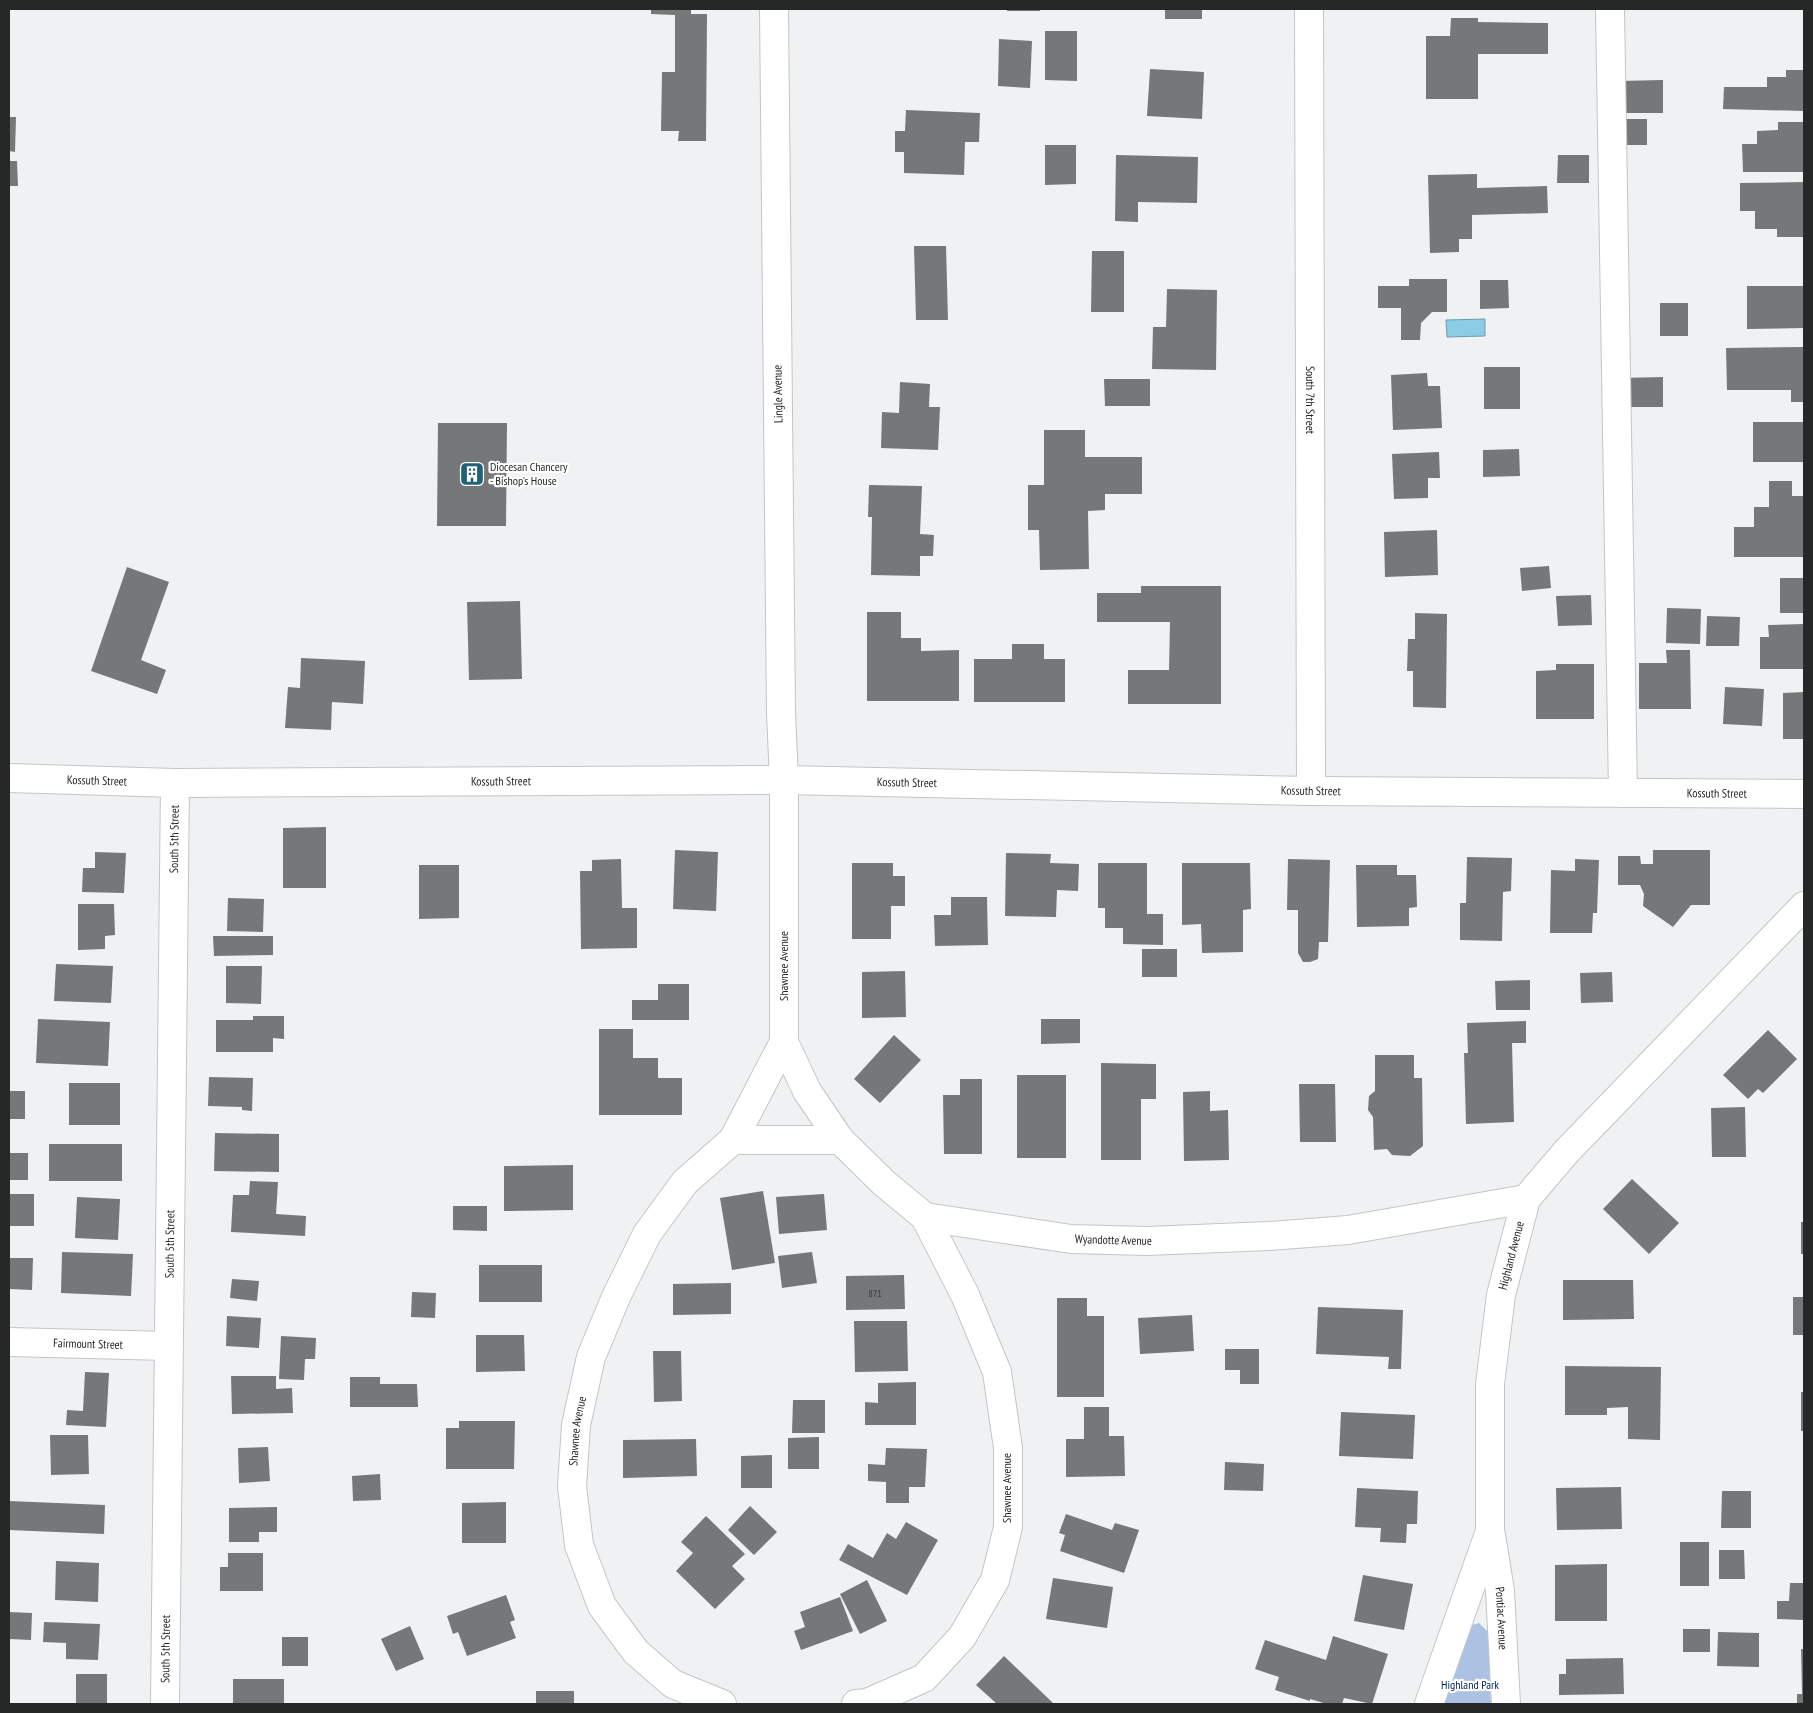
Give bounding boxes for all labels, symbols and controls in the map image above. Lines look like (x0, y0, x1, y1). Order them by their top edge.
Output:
street label: Lingle Avenue (769, 365, 786, 423)
street label: South 7th Street (1303, 366, 1318, 435)
place label: Diocesan Chancery - Bishop's House (490, 459, 568, 488)
building icon: Diocesan Chancery - Bishop's House (459, 461, 485, 487)
street label: Kossuth Street (67, 772, 128, 789)
street label: Kossuth Street (471, 773, 532, 789)
street label: Kossuth Street (877, 774, 938, 790)
street label: Kossuth Street (1281, 782, 1342, 798)
street label: Kossuth Street (1687, 785, 1748, 801)
street label: South 5th Street (166, 804, 182, 873)
street label: Shawnee Avenue (776, 931, 791, 1001)
street label: South 5th Street (162, 1209, 177, 1278)
street label: Highland Avenue (1495, 1219, 1527, 1291)
street label: Wyandotte Avenue (1075, 1231, 1152, 1248)
house number: 871 (868, 1287, 882, 1300)
street label: Fairmount Street (53, 1335, 124, 1352)
street label: Shawnee Avenue (565, 1395, 589, 1466)
street label: Shawnee Avenue (999, 1453, 1014, 1523)
street label: Pontiac Avenue (1492, 1586, 1511, 1650)
street label: South 5th Street (157, 1614, 173, 1683)
park label: Highland Park (1441, 1677, 1499, 1692)

